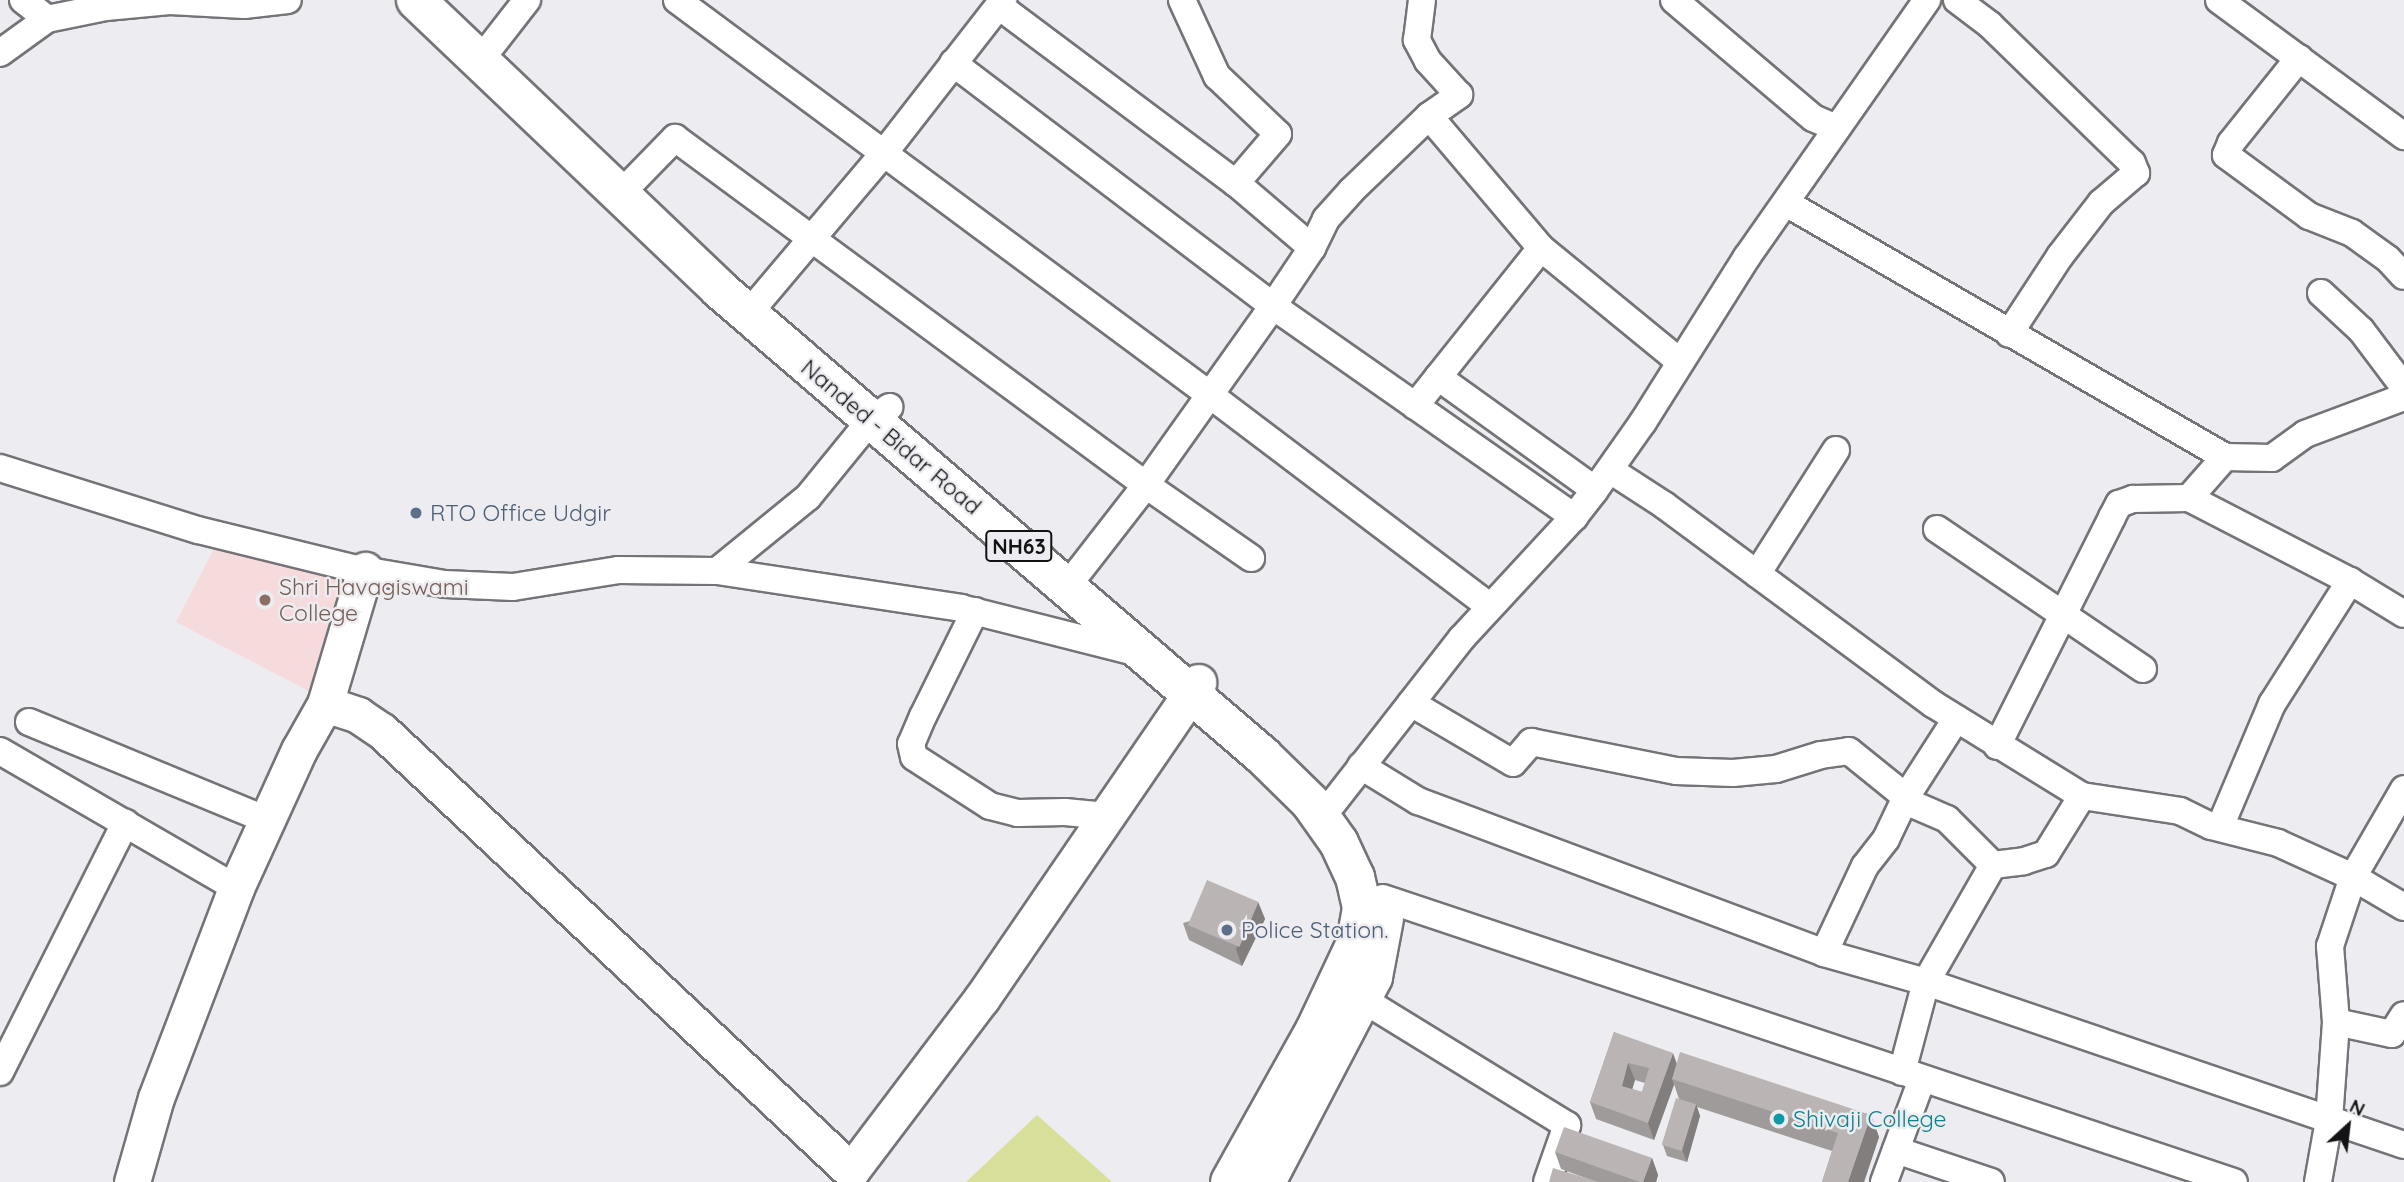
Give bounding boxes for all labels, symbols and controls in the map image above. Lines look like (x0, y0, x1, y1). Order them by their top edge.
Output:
street label: Nanded - Bidar Road (795, 354, 987, 520)
place label: RTO Office Udgir (430, 499, 611, 527)
marker: RTO Office Udgir (408, 505, 424, 521)
road number: NH63 (984, 528, 1054, 564)
place label: Shri Havagiswami College (279, 573, 469, 627)
marker: Shri Havagiswami College (257, 592, 273, 608)
place label: Police Station. (1241, 916, 1388, 944)
marker: Police Station. (1219, 922, 1235, 938)
north arrow (2313, 1091, 2383, 1161)
text: N (2346, 1093, 2369, 1121)
place label: Shivaji College (1793, 1105, 1946, 1133)
marker: Shivaji College (1771, 1111, 1787, 1127)

